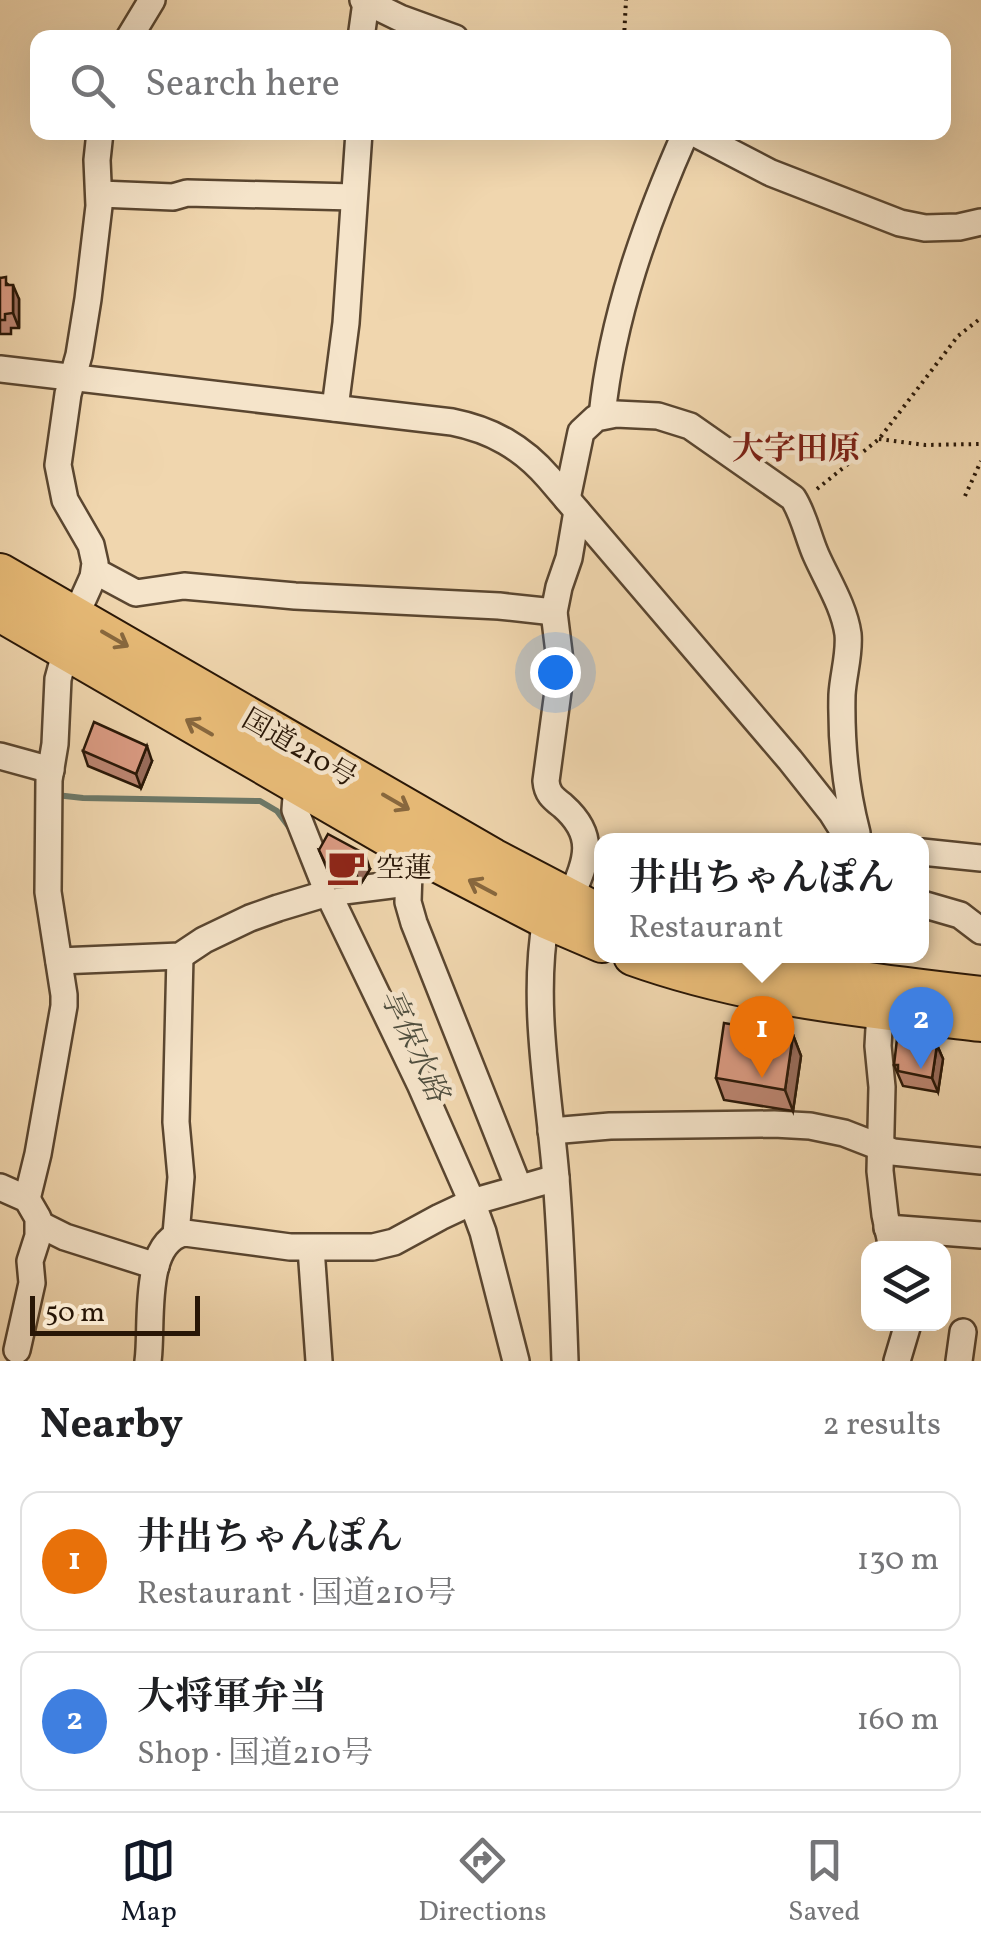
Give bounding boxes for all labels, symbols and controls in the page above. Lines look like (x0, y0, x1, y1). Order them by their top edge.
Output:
search box (30, 30, 951, 140)
icon: search (65, 58, 120, 113)
text: Search here (145, 59, 340, 112)
district label: 大字田原 (732, 429, 860, 473)
one-way arrow (100, 630, 129, 650)
your location (530, 647, 581, 698)
street label: 国道210号 (234, 701, 363, 798)
one-way arrow (185, 717, 214, 737)
one-way arrow (381, 793, 410, 813)
popup (594, 833, 929, 963)
cafe icon: 空蓮 (325, 846, 367, 888)
place label: 空蓮 (376, 850, 432, 889)
text: 井出ちゃんぽん (628, 854, 895, 907)
one-way arrow (467, 877, 497, 896)
text: Restaurant (628, 907, 784, 951)
water label: 享保水路 (369, 983, 458, 1111)
pin: 2 (888, 986, 954, 1069)
pin: 1 (730, 996, 794, 1078)
map controls (861, 1241, 951, 1331)
button: layers (861, 1241, 951, 1331)
scale bar (30, 1291, 200, 1336)
text: 50 m (45, 1294, 105, 1333)
text: Nearby (40, 1397, 183, 1456)
text: 2 results (823, 1404, 941, 1448)
text: 井出ちゃんぽん (137, 1513, 403, 1566)
text: 1 (68, 1539, 81, 1583)
text: 130 m (857, 1539, 939, 1583)
text: Restaurant · 国道210号 (137, 1573, 456, 1617)
text: 大将軍弁当 (137, 1673, 327, 1726)
text: 2 (66, 1699, 83, 1743)
text: 160 m (856, 1699, 939, 1743)
text: Shop · 国道210号 (137, 1733, 373, 1777)
tab: Map (121, 1833, 177, 1932)
tab: Directions (418, 1833, 547, 1932)
tab: Saved (788, 1833, 860, 1932)

